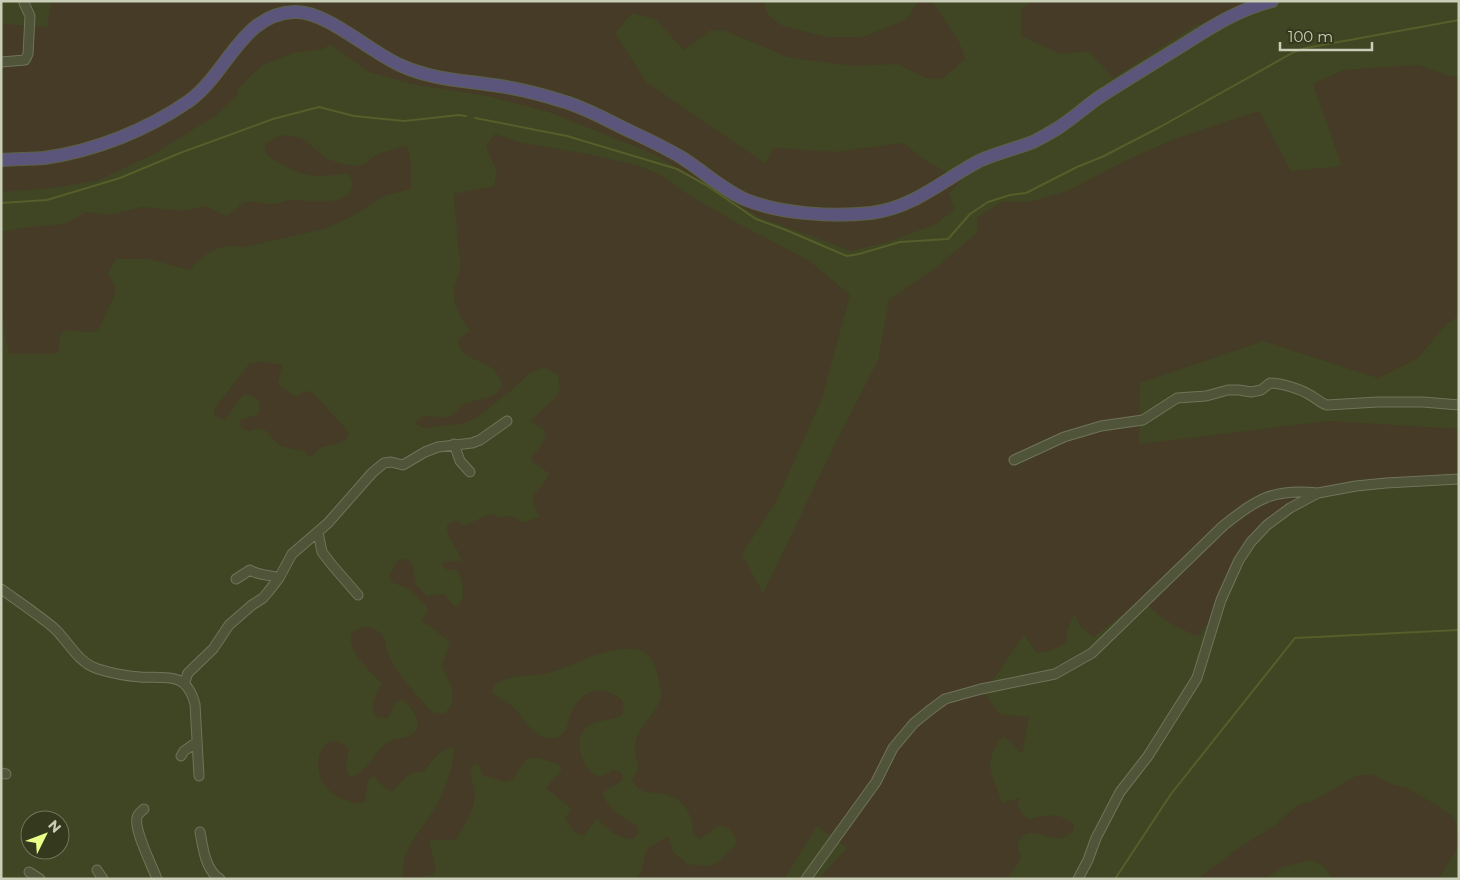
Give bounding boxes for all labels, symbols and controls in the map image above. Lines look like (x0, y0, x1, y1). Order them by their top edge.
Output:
scale bar (1280, 20, 1372, 52)
text: 100 m (1288, 27, 1333, 46)
north arrow (20, 810, 70, 860)
text: N (44, 816, 65, 837)

